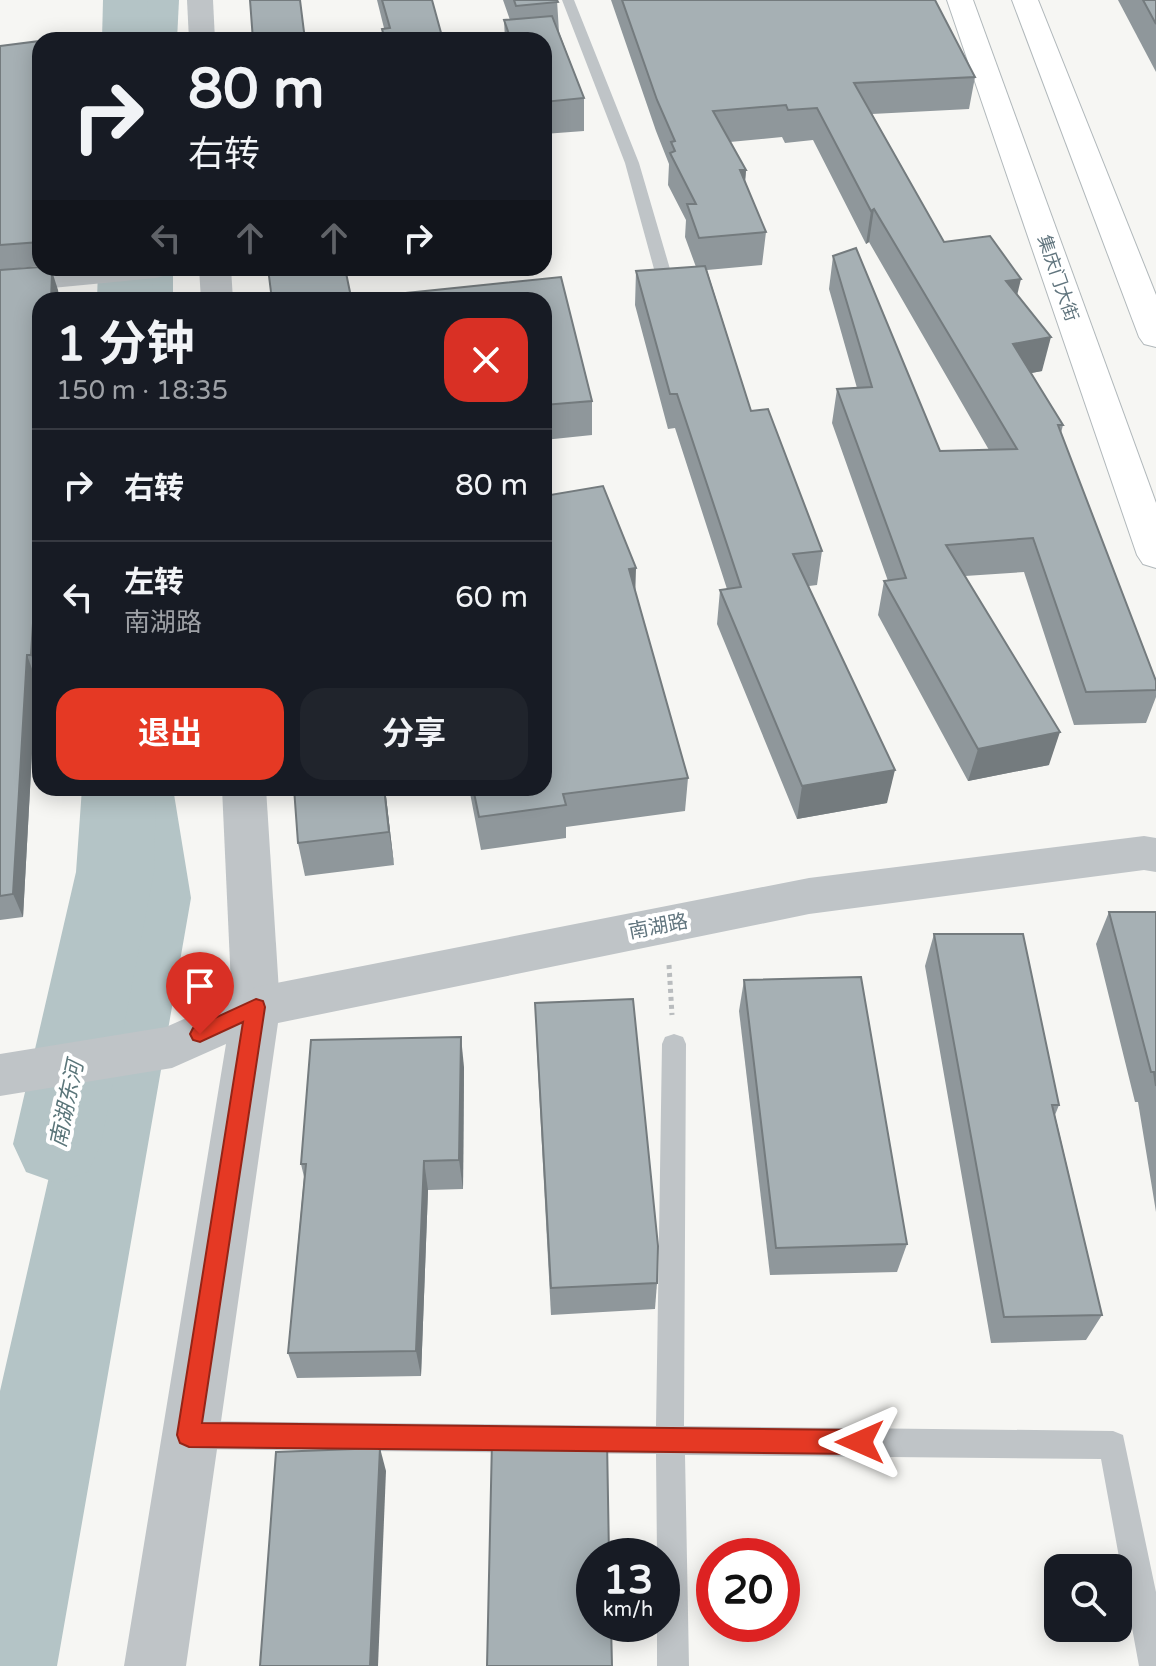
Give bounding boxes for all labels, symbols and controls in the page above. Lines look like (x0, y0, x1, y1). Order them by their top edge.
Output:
text: 80 m (188, 56, 324, 123)
icon: right (56, 64, 160, 168)
text: 右转 (188, 133, 260, 176)
icon: left (144, 216, 188, 260)
icon: ahead (228, 216, 272, 260)
icon: ahead (312, 216, 356, 260)
icon: right (396, 216, 440, 260)
street label: 集庆门大街 (1033, 232, 1083, 324)
text: 1 分钟 (56, 316, 195, 374)
button: close (444, 318, 528, 402)
text: 150 m · 18:35 (56, 375, 228, 406)
icon: right (56, 463, 100, 507)
text: 80 m (455, 467, 528, 504)
text: 右转 (124, 470, 184, 507)
text: 左转 (124, 564, 184, 601)
icon: left (56, 575, 100, 619)
text: 60 m (455, 579, 528, 616)
text: 南湖路 (124, 607, 202, 638)
button: 退出 (56, 688, 284, 780)
button: 分享 (300, 688, 528, 780)
street label: 南湖路 (626, 909, 690, 944)
pin (166, 952, 234, 1034)
icon: arrive (178, 964, 222, 1008)
water label: 南湖东河 (45, 1055, 90, 1150)
position arrow (818, 1400, 902, 1484)
speed limit sign: 20 (696, 1538, 800, 1642)
map controls (1044, 1554, 1132, 1642)
button: search (1044, 1554, 1132, 1642)
text: 13 (603, 1556, 653, 1604)
text: km/h (603, 1598, 653, 1622)

